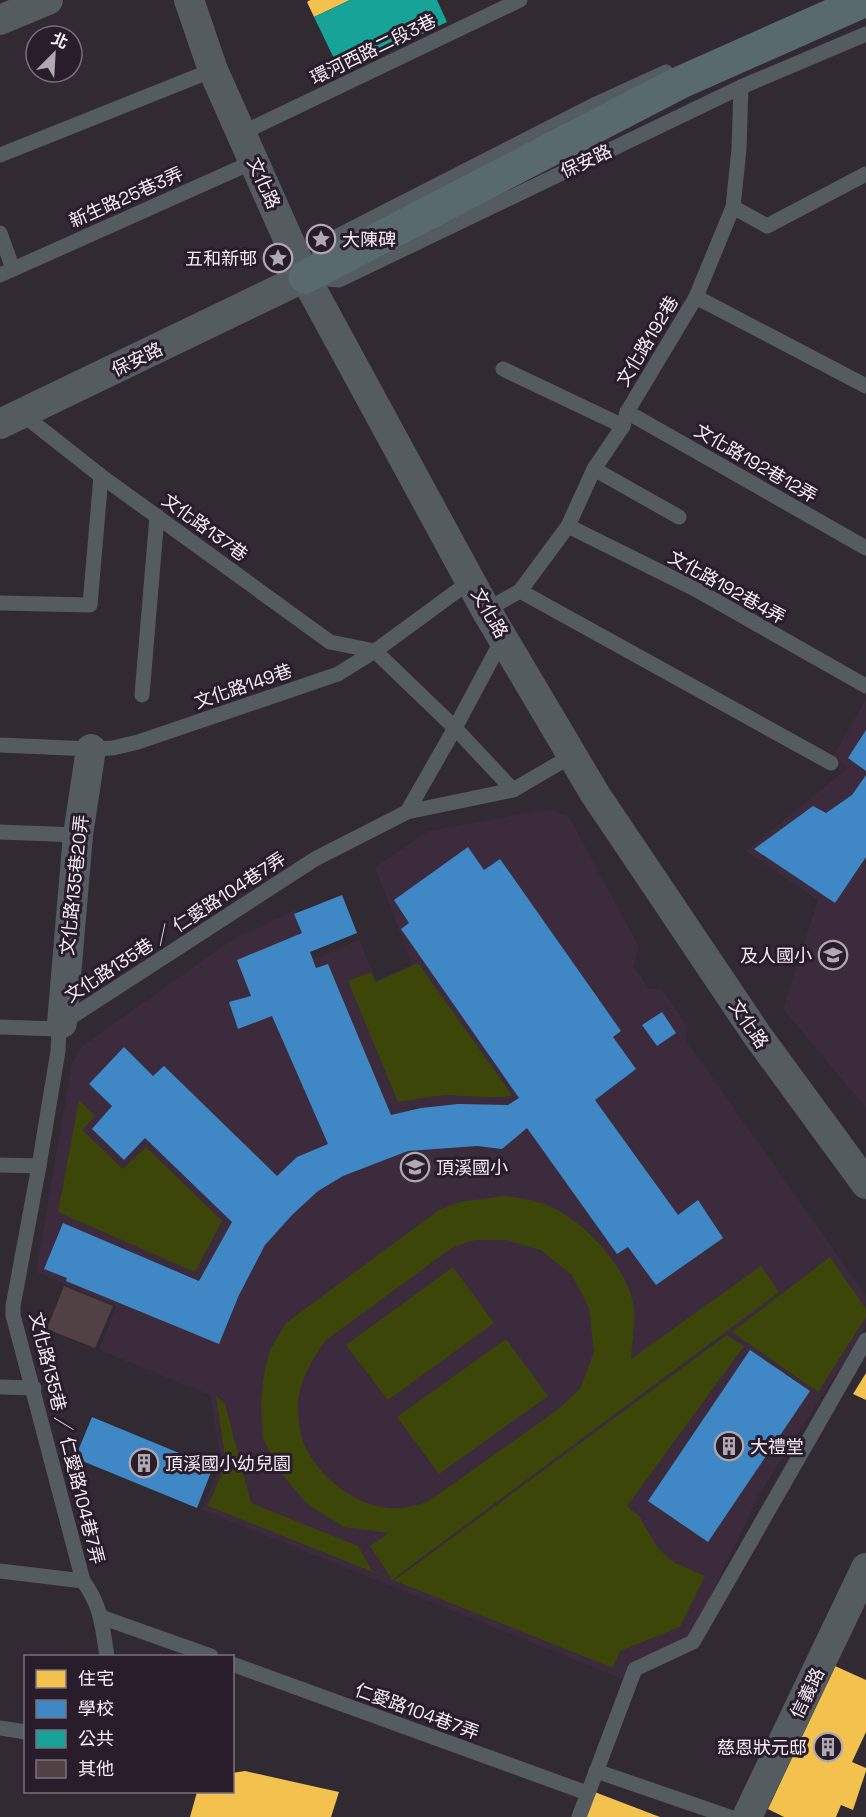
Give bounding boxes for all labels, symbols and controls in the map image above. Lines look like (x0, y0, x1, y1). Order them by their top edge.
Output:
street label: 環河西路二段3巷 (306, 9, 440, 89)
north arrow (24, 24, 84, 84)
text: 北 (48, 28, 71, 54)
street label: 保安路 (557, 139, 615, 183)
street label: 文化路 (243, 154, 285, 212)
street label: 新生路25巷3弄 (65, 162, 187, 232)
place icon: 大陳碑 (305, 223, 337, 255)
place label: 大陳碑 (342, 228, 396, 251)
place icon: 五和新邨 (262, 242, 294, 274)
place label: 五和新邨 (185, 247, 257, 270)
street label: 文化路192巷 (611, 292, 683, 390)
street label: 保安路 (108, 337, 166, 381)
street label: 文化路192巷12弄 (691, 419, 821, 507)
street label: 文化路137巷 (158, 488, 252, 566)
street label: 文化路192巷4弄 (664, 545, 790, 629)
street label: 文化路 (467, 584, 513, 642)
street label: 文化路149巷 (191, 659, 295, 713)
street label: 文化路135巷20弄 (55, 813, 93, 957)
street label: 文化路135巷 ／ 仁愛路104巷7弄 (60, 847, 290, 1007)
school or university icon: 及人國小 (817, 939, 849, 971)
place label: 及人國小 (740, 944, 812, 967)
street label: 文化路 (724, 995, 774, 1053)
school or university icon: 頂溪國小 (399, 1151, 431, 1183)
place label: 頂溪國小 (436, 1156, 508, 1179)
street label: 文化路135巷 ／ 仁愛路104巷7弄 (25, 1310, 109, 1566)
building icon: 大禮堂 (713, 1430, 745, 1462)
place label: 大禮堂 (750, 1435, 804, 1458)
building icon: 頂溪國小幼兒園 (128, 1447, 160, 1479)
place label: 頂溪國小幼兒園 (165, 1452, 291, 1475)
legend (24, 1655, 234, 1793)
street label: 信義路 (785, 1664, 829, 1722)
text: 住宅 (78, 1667, 114, 1690)
street label: 仁愛路104巷7弄 (352, 1678, 482, 1744)
text: 學校 (78, 1697, 114, 1720)
text: 公共 (78, 1727, 114, 1750)
building icon: 慈恩狀元邸 (812, 1731, 844, 1763)
place label: 慈恩狀元邸 (717, 1736, 807, 1759)
text: 其他 (78, 1757, 114, 1780)

